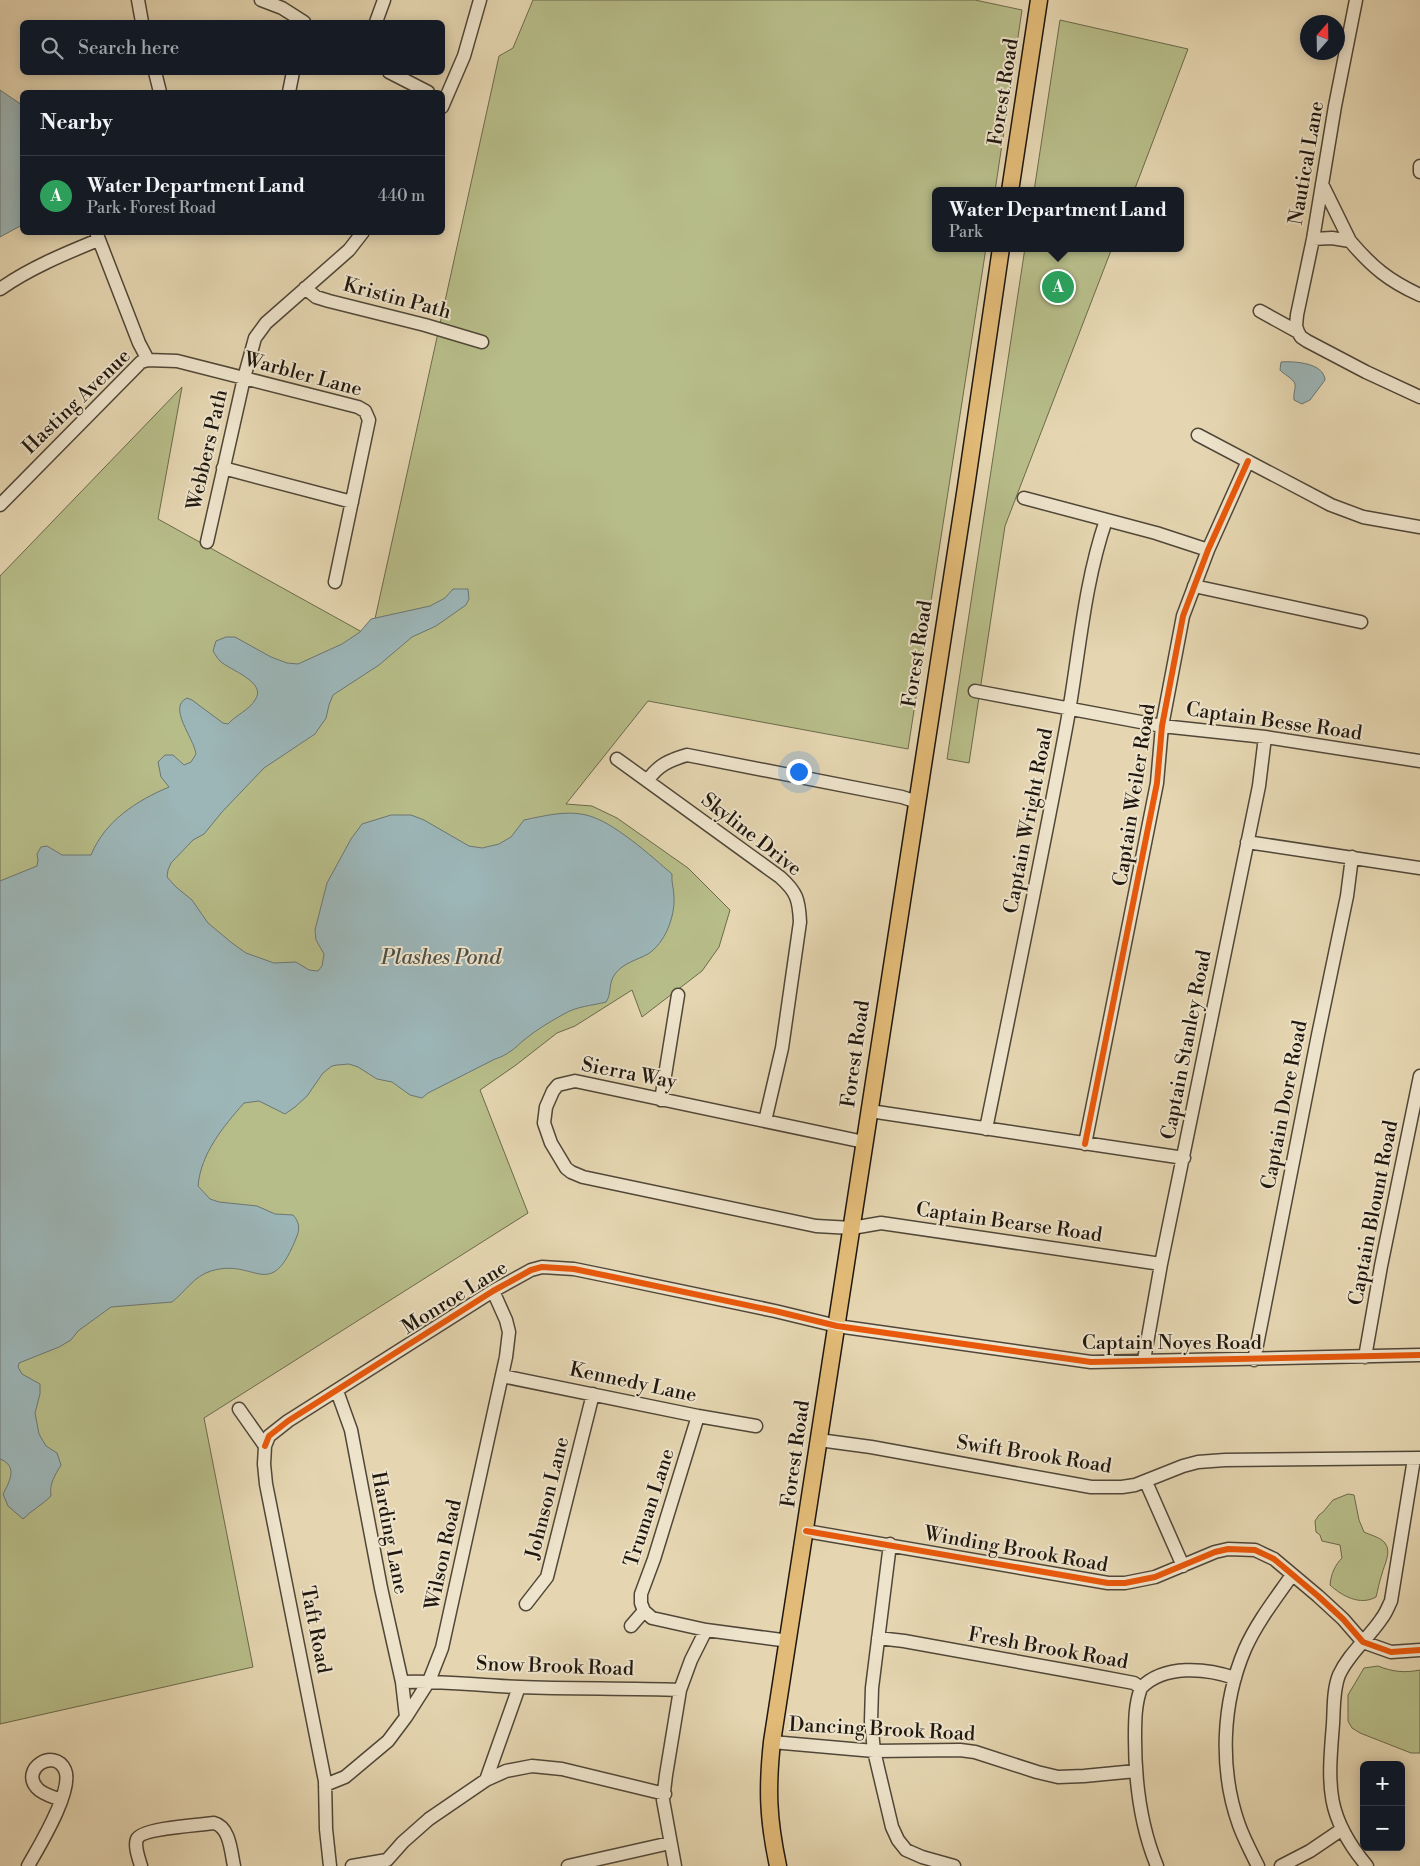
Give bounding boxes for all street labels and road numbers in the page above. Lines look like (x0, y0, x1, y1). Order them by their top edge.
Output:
street label: Forest Road (983, 36, 1025, 147)
street label: Nautical Lane (1284, 99, 1330, 227)
street label: Kristin Path (340, 273, 454, 325)
street label: Hasting Avenue (18, 344, 136, 460)
street label: Warbler Lane (240, 347, 365, 403)
street label: Webbers Path (182, 387, 234, 514)
street label: Forest Road (897, 598, 939, 709)
street label: Captain Besse Road (1184, 697, 1364, 747)
street label: Captain Weiler Road (1108, 701, 1162, 888)
street label: Captain Wright Road (999, 726, 1059, 916)
street label: Skyline Drive (696, 788, 806, 882)
street label: Captain Stanley Road (1156, 947, 1218, 1142)
street label: Forest Road (836, 998, 876, 1109)
street label: Captain Dore Road (1256, 1018, 1314, 1192)
street label: Sierra Way (579, 1053, 679, 1096)
street label: Captain Blount Road (1344, 1118, 1404, 1308)
street label: Captain Bearse Road (914, 1198, 1104, 1249)
street label: Monroe Lane (397, 1256, 513, 1340)
street label: Captain Noyes Road (1082, 1331, 1263, 1356)
street label: Kennedy Lane (567, 1357, 699, 1409)
street label: Forest Road (776, 1398, 816, 1509)
street label: Swift Brook Road (955, 1430, 1114, 1480)
street label: Johnson Lane (521, 1434, 575, 1563)
street label: Truman Lane (619, 1446, 681, 1570)
street label: Harding Lane (365, 1470, 413, 1596)
street label: Wilson Road (420, 1497, 468, 1614)
street label: Winding Brook Road (921, 1521, 1110, 1579)
street label: Taft Road (294, 1584, 336, 1676)
street label: Fresh Brook Road (966, 1623, 1131, 1676)
street label: Snow Brook Road (476, 1652, 635, 1682)
street label: Dancing Brook Road (788, 1713, 976, 1747)

